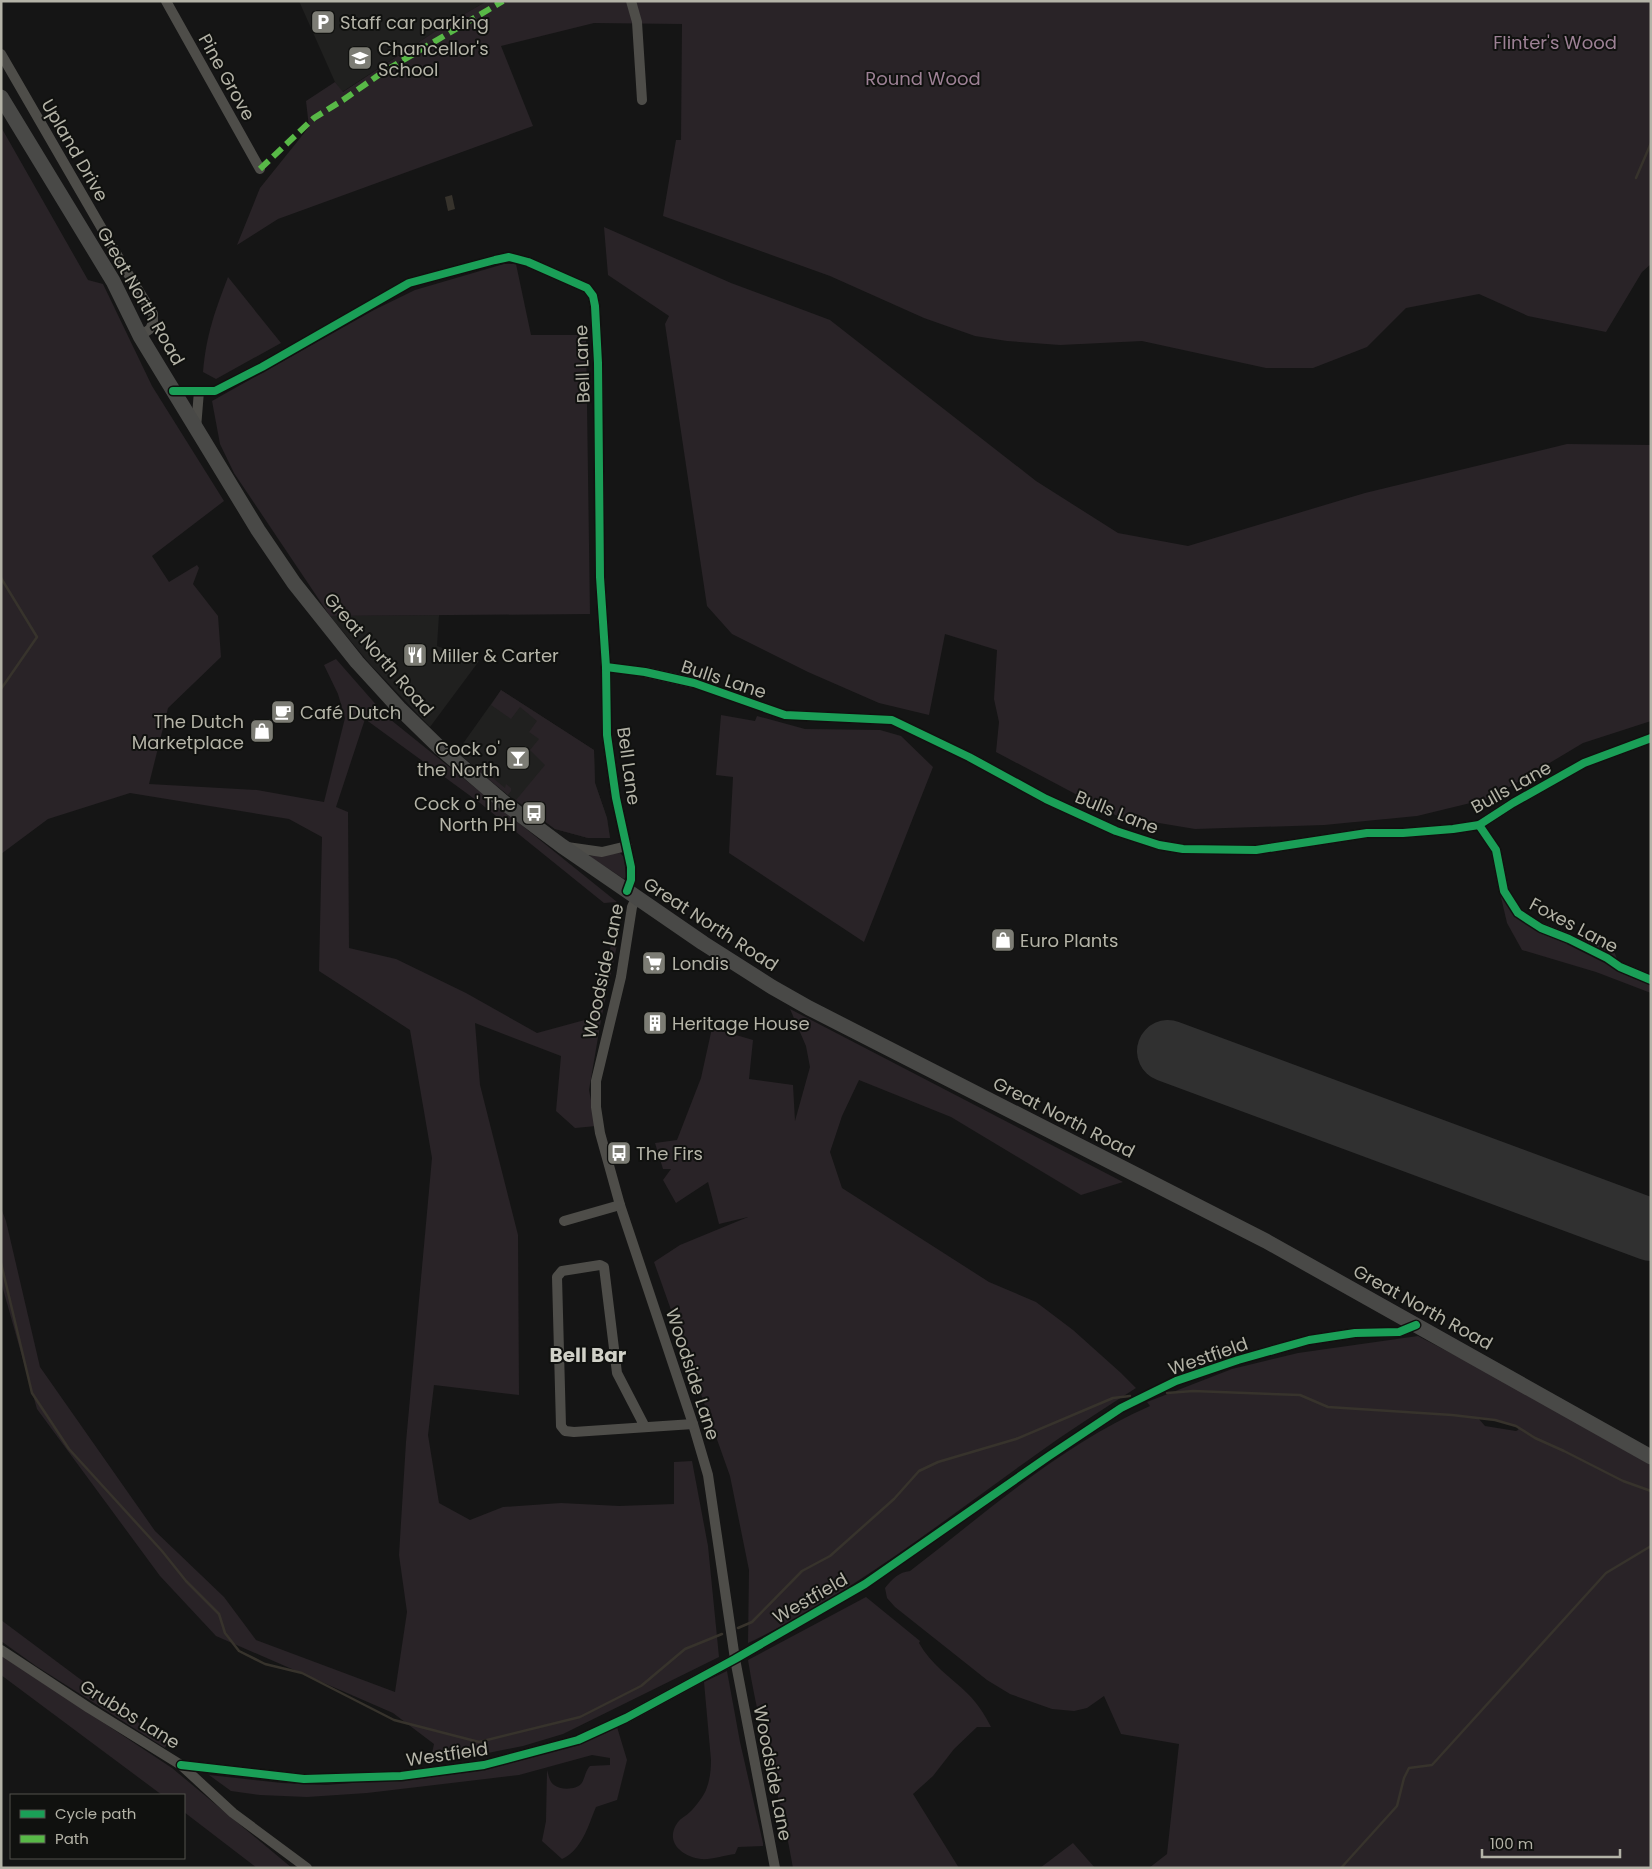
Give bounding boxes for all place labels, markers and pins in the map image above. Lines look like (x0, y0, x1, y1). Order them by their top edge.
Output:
parking icon: Staff car parking (310, 9, 336, 35)
place label: Staff car parking (340, 10, 489, 35)
place label: Chancellor's School (378, 36, 489, 82)
school or university icon: Chancellor's School (347, 45, 373, 71)
restaurant icon: Miller & Carter (402, 642, 428, 668)
place label: Miller & Carter (432, 643, 559, 668)
cafe icon: Café Dutch (270, 699, 296, 725)
place label: Café Dutch (300, 700, 401, 725)
place label: The Dutch Marketplace (132, 709, 244, 755)
shop icon: The Dutch Marketplace (249, 718, 275, 744)
place label: Cock o' the North (417, 736, 500, 782)
bar icon: Cock o' the North (505, 745, 531, 771)
place label: Cock o' The North PH (414, 791, 516, 837)
bus stop icon: Cock o' The North PH (521, 800, 547, 826)
shop icon: Euro Plants (990, 927, 1016, 953)
place label: Euro Plants (1020, 928, 1118, 953)
supermarket icon: Londis (641, 950, 667, 976)
place label: Londis (672, 951, 729, 976)
building icon: Heritage House (642, 1010, 668, 1036)
place label: Heritage House (672, 1011, 810, 1036)
bus stop icon: The Firs (606, 1140, 632, 1166)
place label: The Firs (636, 1141, 703, 1166)

